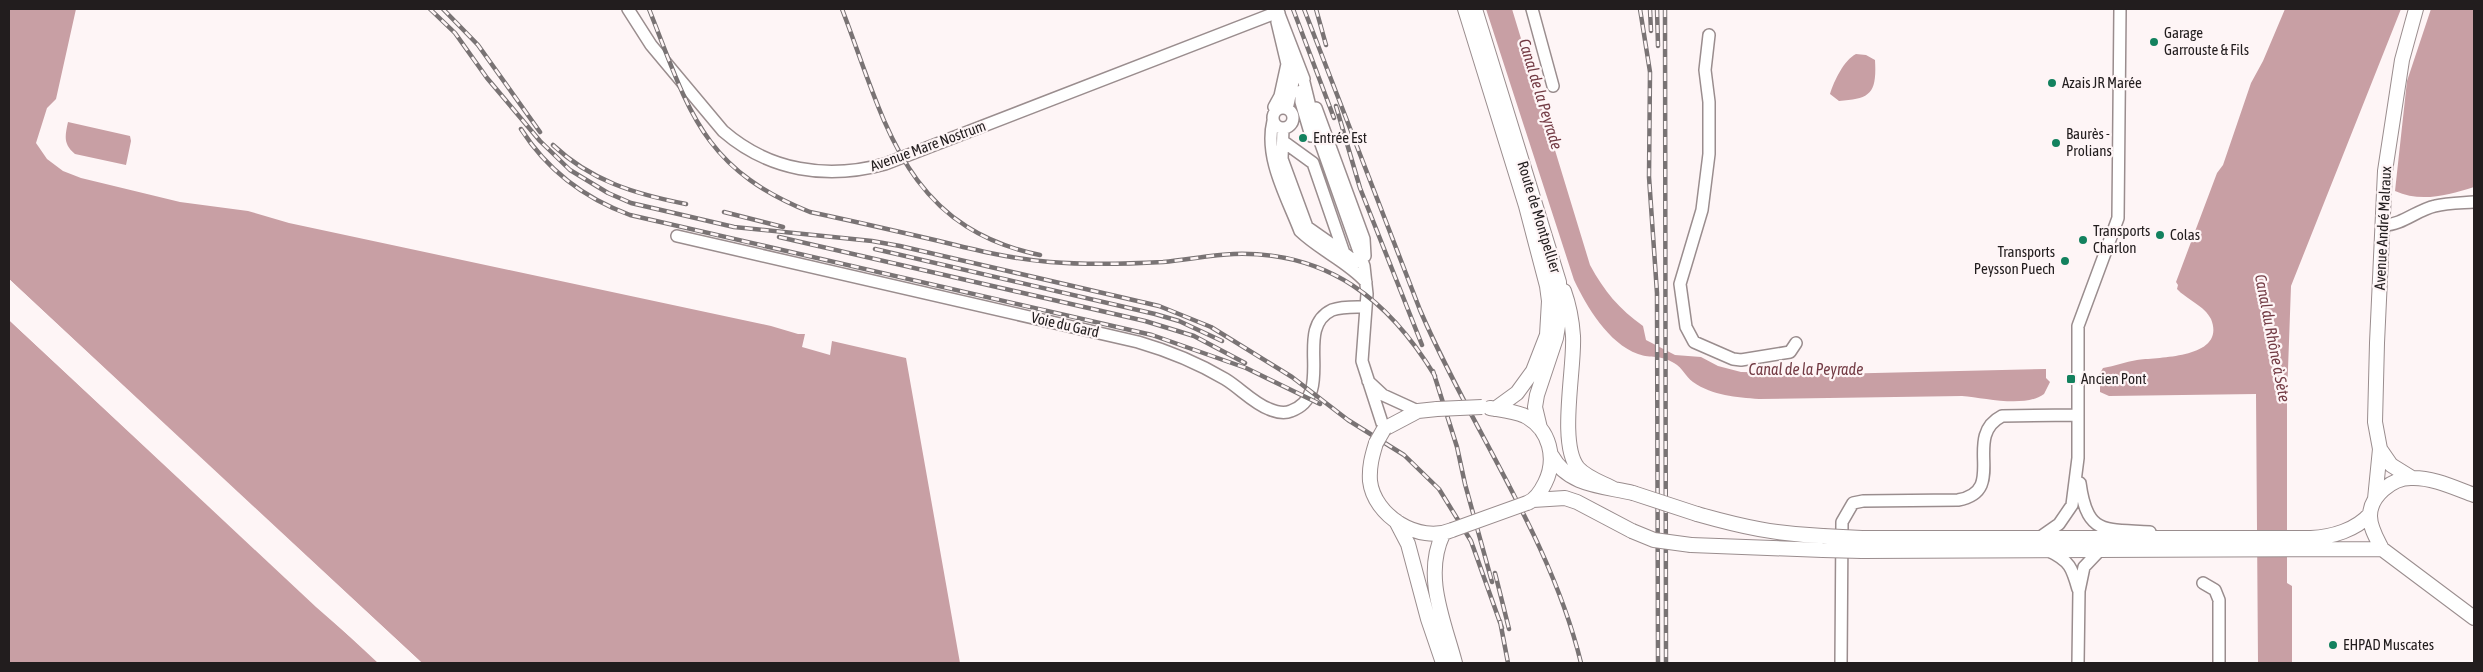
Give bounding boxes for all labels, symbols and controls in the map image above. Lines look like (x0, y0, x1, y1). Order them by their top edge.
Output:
place label: Garage Garrouste & Fils (2164, 24, 2249, 58)
water label: Canal de la Peyrade (1515, 36, 1566, 152)
marker: Garage Garrouste & Fils (2148, 36, 2160, 48)
place label: Azais JR Marée (2062, 74, 2142, 91)
marker: Azais JR Marée (2046, 77, 2058, 89)
street label: Avenue Mare Nostrum (868, 117, 988, 174)
place label: Baurès - Prolians (2066, 125, 2112, 159)
place label: Entrée Est (1313, 129, 1367, 146)
marker: Entrée Est (1297, 132, 1309, 144)
marker: Baurès - Prolians (2050, 137, 2062, 149)
street label: Route de Montpellier (1514, 159, 1565, 275)
street label: Avenue André Malraux (2371, 166, 2394, 290)
place label: Transports Charlon (2093, 222, 2150, 256)
place label: Colas (2170, 226, 2200, 243)
marker: Colas (2154, 229, 2166, 241)
marker: Transports Charlon (2077, 234, 2089, 246)
place label: Transports Peysson Puech (1974, 243, 2055, 277)
marker: Transports Peysson Puech (2059, 255, 2071, 267)
water label: Canal du Rhône à Sète (2252, 273, 2294, 403)
street label: Voie du Gard (1030, 308, 1101, 341)
water label: Canal de la Peyrade (1749, 360, 1863, 379)
place label: Ancien Pont (2081, 370, 2147, 387)
marker: Ancien Pont (2065, 373, 2077, 385)
place label: EHPAD Muscates (2343, 636, 2434, 653)
marker: EHPAD Muscates (2327, 639, 2339, 651)

